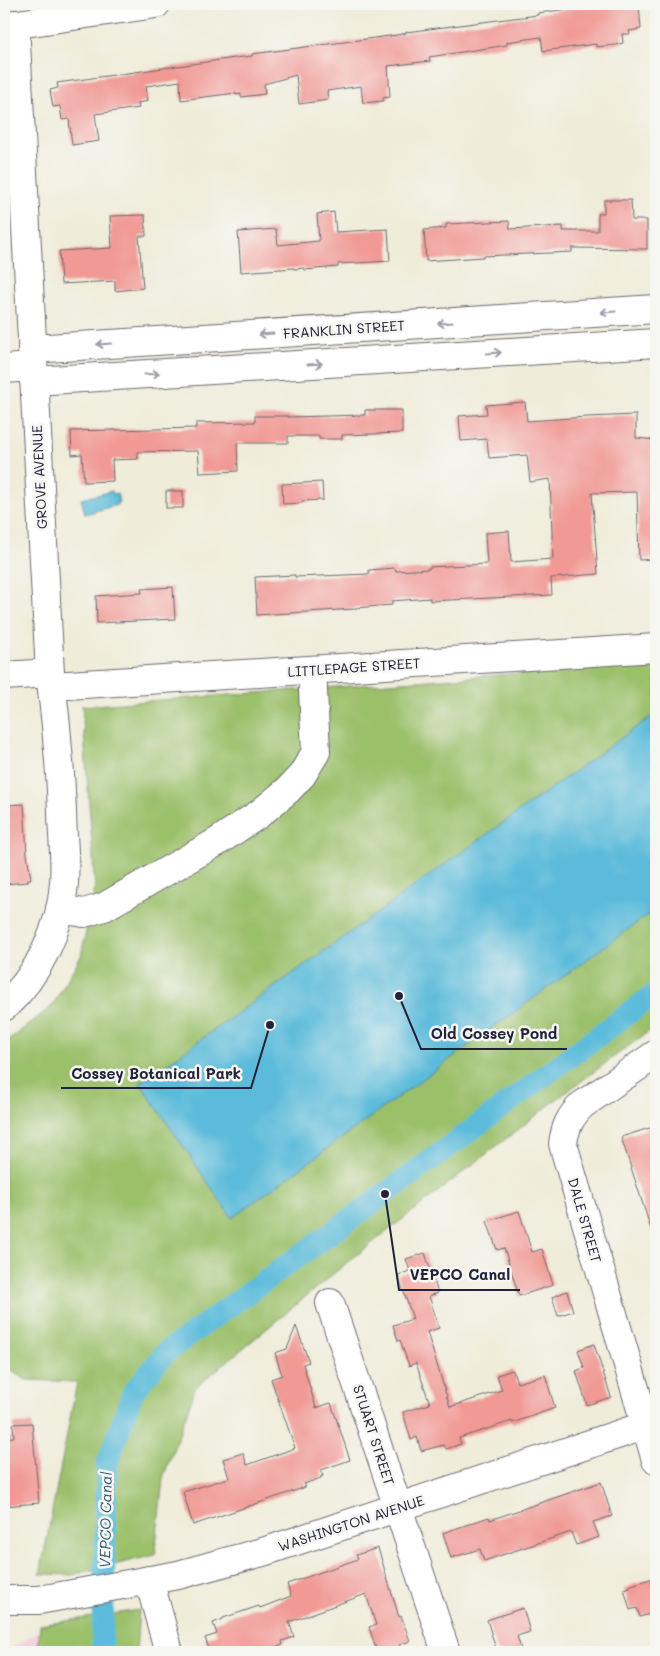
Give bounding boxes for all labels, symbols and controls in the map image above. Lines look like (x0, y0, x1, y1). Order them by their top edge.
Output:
one-way arrow (600, 308, 616, 317)
street label: FRANKLIN STREET (282, 315, 406, 343)
one-way arrow (438, 318, 454, 327)
one-way arrow (258, 329, 274, 339)
one-way arrow (96, 340, 112, 349)
one-way arrow (486, 348, 502, 357)
one-way arrow (306, 360, 322, 369)
one-way arrow (144, 370, 160, 379)
street label: GROVE AVENUE (27, 424, 51, 530)
street label: LITTLEPAGE STREET (287, 653, 421, 681)
callout: Old Cossey Pond (421, 1019, 567, 1049)
text: Old Cossey Pond (431, 1023, 558, 1043)
callout: Cossey Botanical Park (61, 1058, 251, 1088)
text: Cossey Botanical Park (71, 1063, 241, 1083)
street label: DALE STREET (564, 1175, 606, 1265)
callout: VEPCO Canal (399, 1260, 520, 1290)
text: VEPCO Canal (410, 1264, 510, 1284)
street label: STUART STREET (349, 1382, 399, 1488)
water label: VEPCO Canal (94, 1471, 116, 1568)
street label: WASHINGTON AVENUE (275, 1490, 427, 1556)

